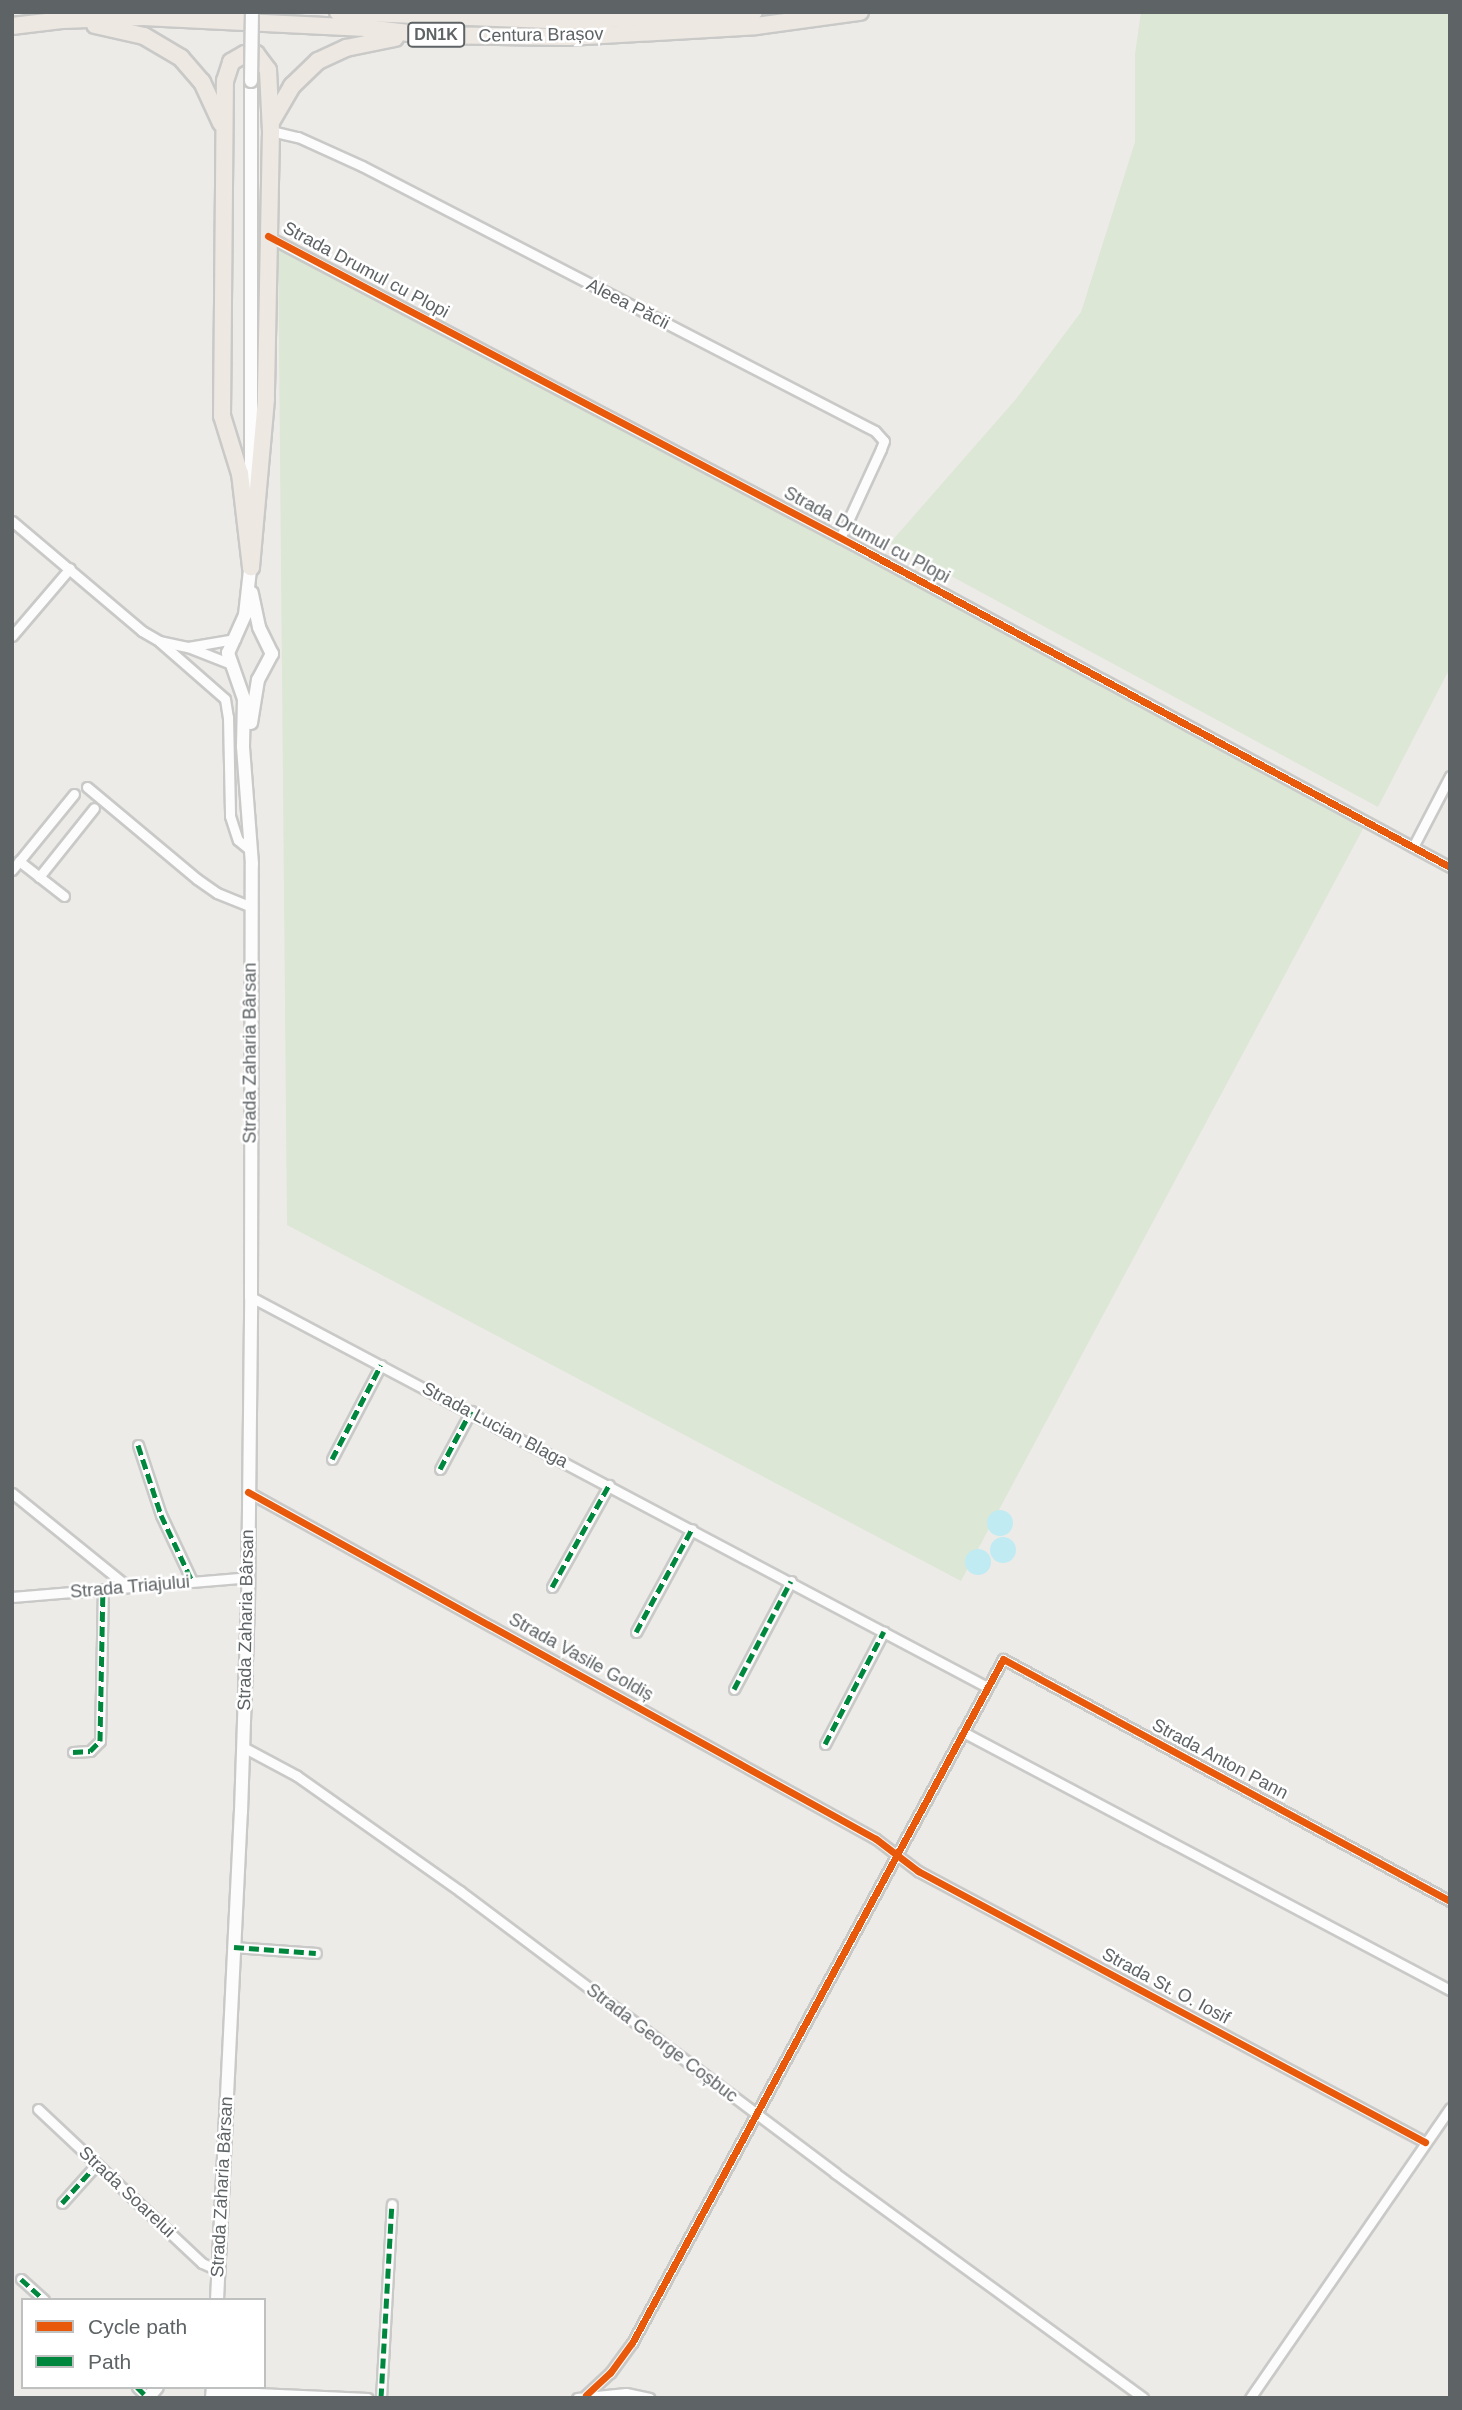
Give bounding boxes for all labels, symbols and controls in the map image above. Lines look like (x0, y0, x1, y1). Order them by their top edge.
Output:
road number: DN1K (406, 22, 466, 48)
street label: Centura Brașov (478, 23, 604, 47)
street label: Strada Drumul cu Plopi (279, 217, 453, 323)
street label: Aleea Păcii (583, 274, 673, 334)
street label: Strada Drumul cu Plopi (780, 482, 954, 588)
street label: Strada Zaharia Bârsan (239, 962, 261, 1144)
street label: Strada Lucian Blaga (418, 1377, 572, 1473)
street label: Strada Zaharia Bârsan (234, 1529, 258, 1711)
street label: Strada Triajului (69, 1571, 191, 1603)
street label: Strada Vasile Goldiș (505, 1608, 657, 1706)
street label: Strada Anton Pann (1148, 1714, 1292, 1804)
street label: Strada St. O. Iosif (1098, 1943, 1234, 2029)
street label: Strada George Coșbuc (582, 1979, 742, 2107)
street label: Strada Zaharia Bârsan (206, 2096, 238, 2278)
street label: Strada Soarelui (74, 2142, 180, 2242)
legend (21, 2298, 266, 2389)
text: Cycle path (88, 2315, 187, 2338)
text: Path (88, 2350, 131, 2373)

